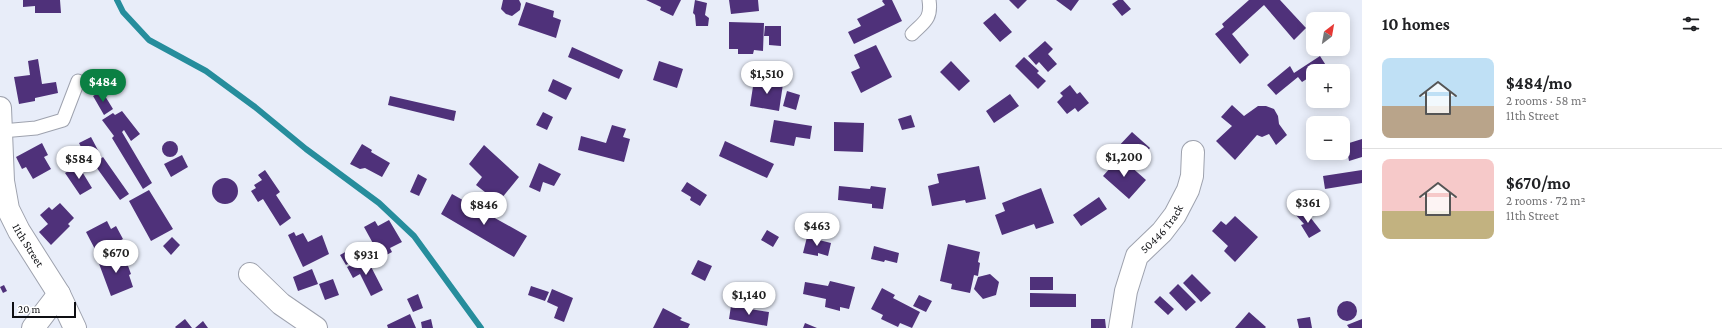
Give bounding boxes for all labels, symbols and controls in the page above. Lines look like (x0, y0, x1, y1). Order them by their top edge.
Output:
north arrow (1306, 12, 1350, 56)
map controls (1306, 12, 1350, 160)
icon: filters (1680, 13, 1702, 35)
text: 10 homes (1382, 15, 1450, 34)
pin: $1,510 (734, 61, 800, 95)
button: + (1306, 64, 1350, 108)
text: $1,510 (750, 66, 784, 81)
pin: $484 (79, 69, 127, 103)
text: $484 (89, 74, 117, 89)
icon: home (1414, 74, 1462, 122)
text: $484/mo (1506, 74, 1572, 93)
text: 2 rooms · 58 m² (1506, 93, 1587, 108)
text: 11th Street (1506, 108, 1559, 123)
button: − (1306, 116, 1350, 160)
pin: $1,200 (1091, 144, 1157, 178)
pin: $584 (55, 146, 103, 180)
text: $1,200 (1105, 149, 1143, 164)
text: $584 (65, 151, 93, 166)
text: $670/mo (1506, 174, 1571, 193)
icon: home (1414, 175, 1462, 223)
pin: $361 (1284, 190, 1332, 224)
pin: $846 (460, 192, 508, 226)
text: 2 rooms · 72 m² (1506, 193, 1586, 208)
text: $361 (1296, 195, 1320, 210)
text: $846 (470, 197, 498, 212)
street label: 50446 Track (1137, 202, 1186, 256)
text: 11th Street (1506, 208, 1559, 223)
pin: $463 (793, 213, 841, 247)
text: $463 (804, 218, 830, 233)
street label: 11th Street (9, 221, 48, 270)
pin: $670 (92, 240, 140, 274)
pin: $931 (342, 242, 390, 276)
text: $670 (102, 245, 130, 260)
text: $931 (354, 247, 378, 262)
pin: $1,140 (716, 282, 782, 316)
text: $1,140 (732, 287, 766, 302)
scale bar (12, 300, 76, 319)
text: 20 m (18, 303, 40, 315)

